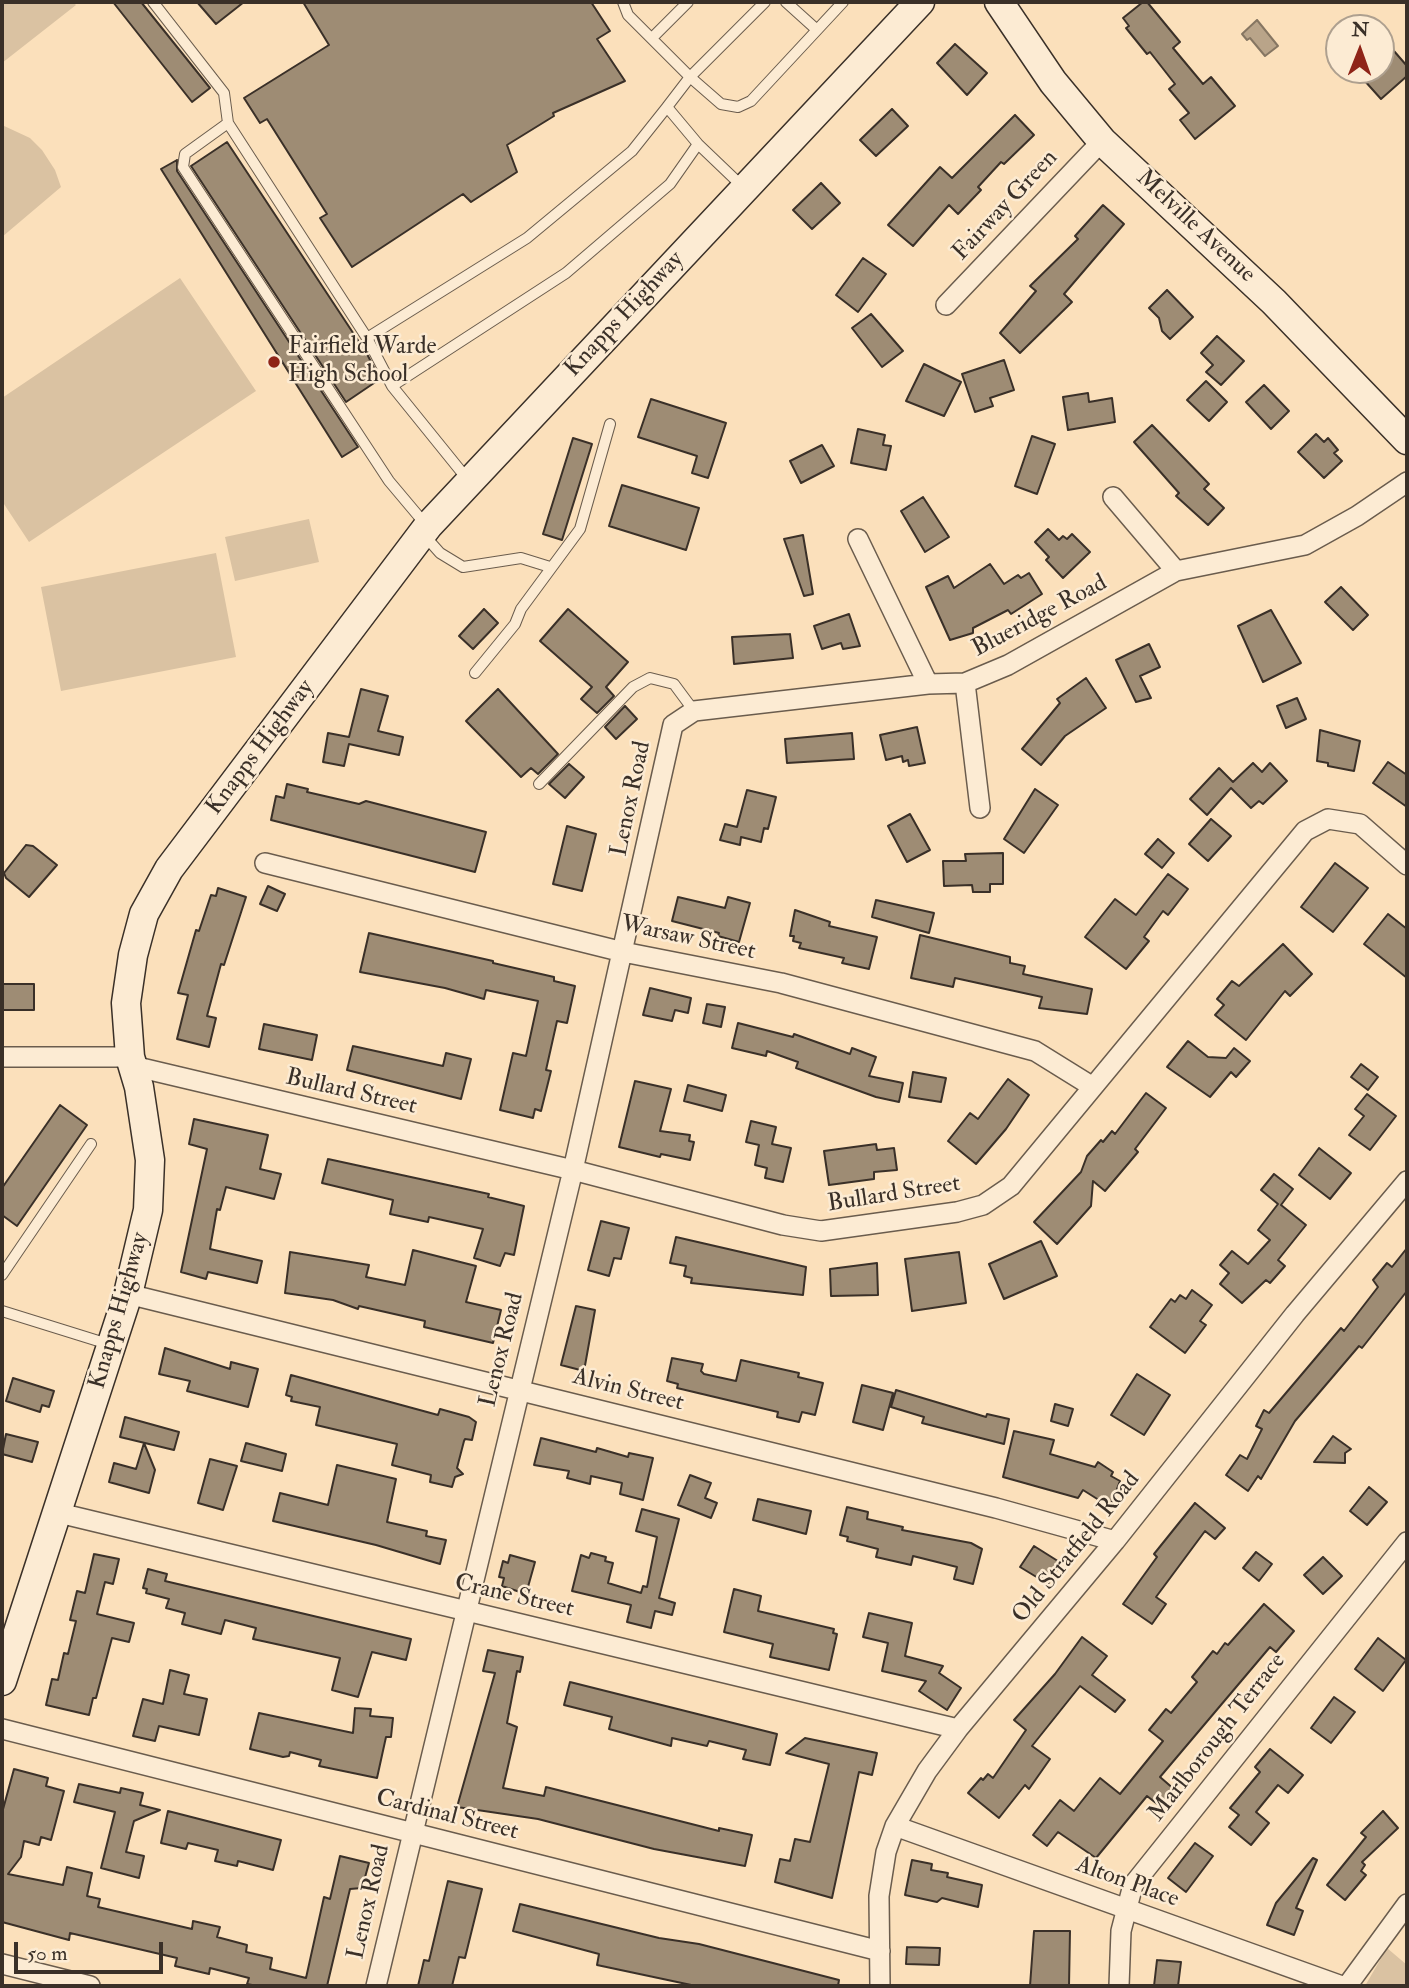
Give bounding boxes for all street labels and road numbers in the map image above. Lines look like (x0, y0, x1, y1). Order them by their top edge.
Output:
street label: Fairway Green (947, 145, 1065, 267)
street label: Melville Avenue (1129, 164, 1261, 290)
street label: Knapps Highway (559, 246, 691, 384)
street label: Blueridge Road (968, 569, 1112, 665)
street label: Knapps Highway (201, 675, 321, 821)
street label: Lenox Road (606, 739, 658, 859)
street label: Warsaw Street (618, 911, 758, 967)
street label: Bullard Street (283, 1064, 419, 1122)
street label: Bullard Street (826, 1170, 962, 1220)
street label: Knapps Highway (84, 1229, 156, 1393)
street label: Lenox Road (475, 1290, 531, 1410)
street label: Alvin Street (570, 1363, 686, 1419)
street label: Old Stratfield Road (1007, 1467, 1147, 1629)
street label: Crane Street (452, 1569, 576, 1625)
street label: Marlborough Terrace (1143, 1648, 1293, 1828)
street label: Cardinal Street (373, 1784, 521, 1848)
street label: Lenox Road (343, 1842, 397, 1962)
street label: Alton Place (1071, 1851, 1183, 1915)

